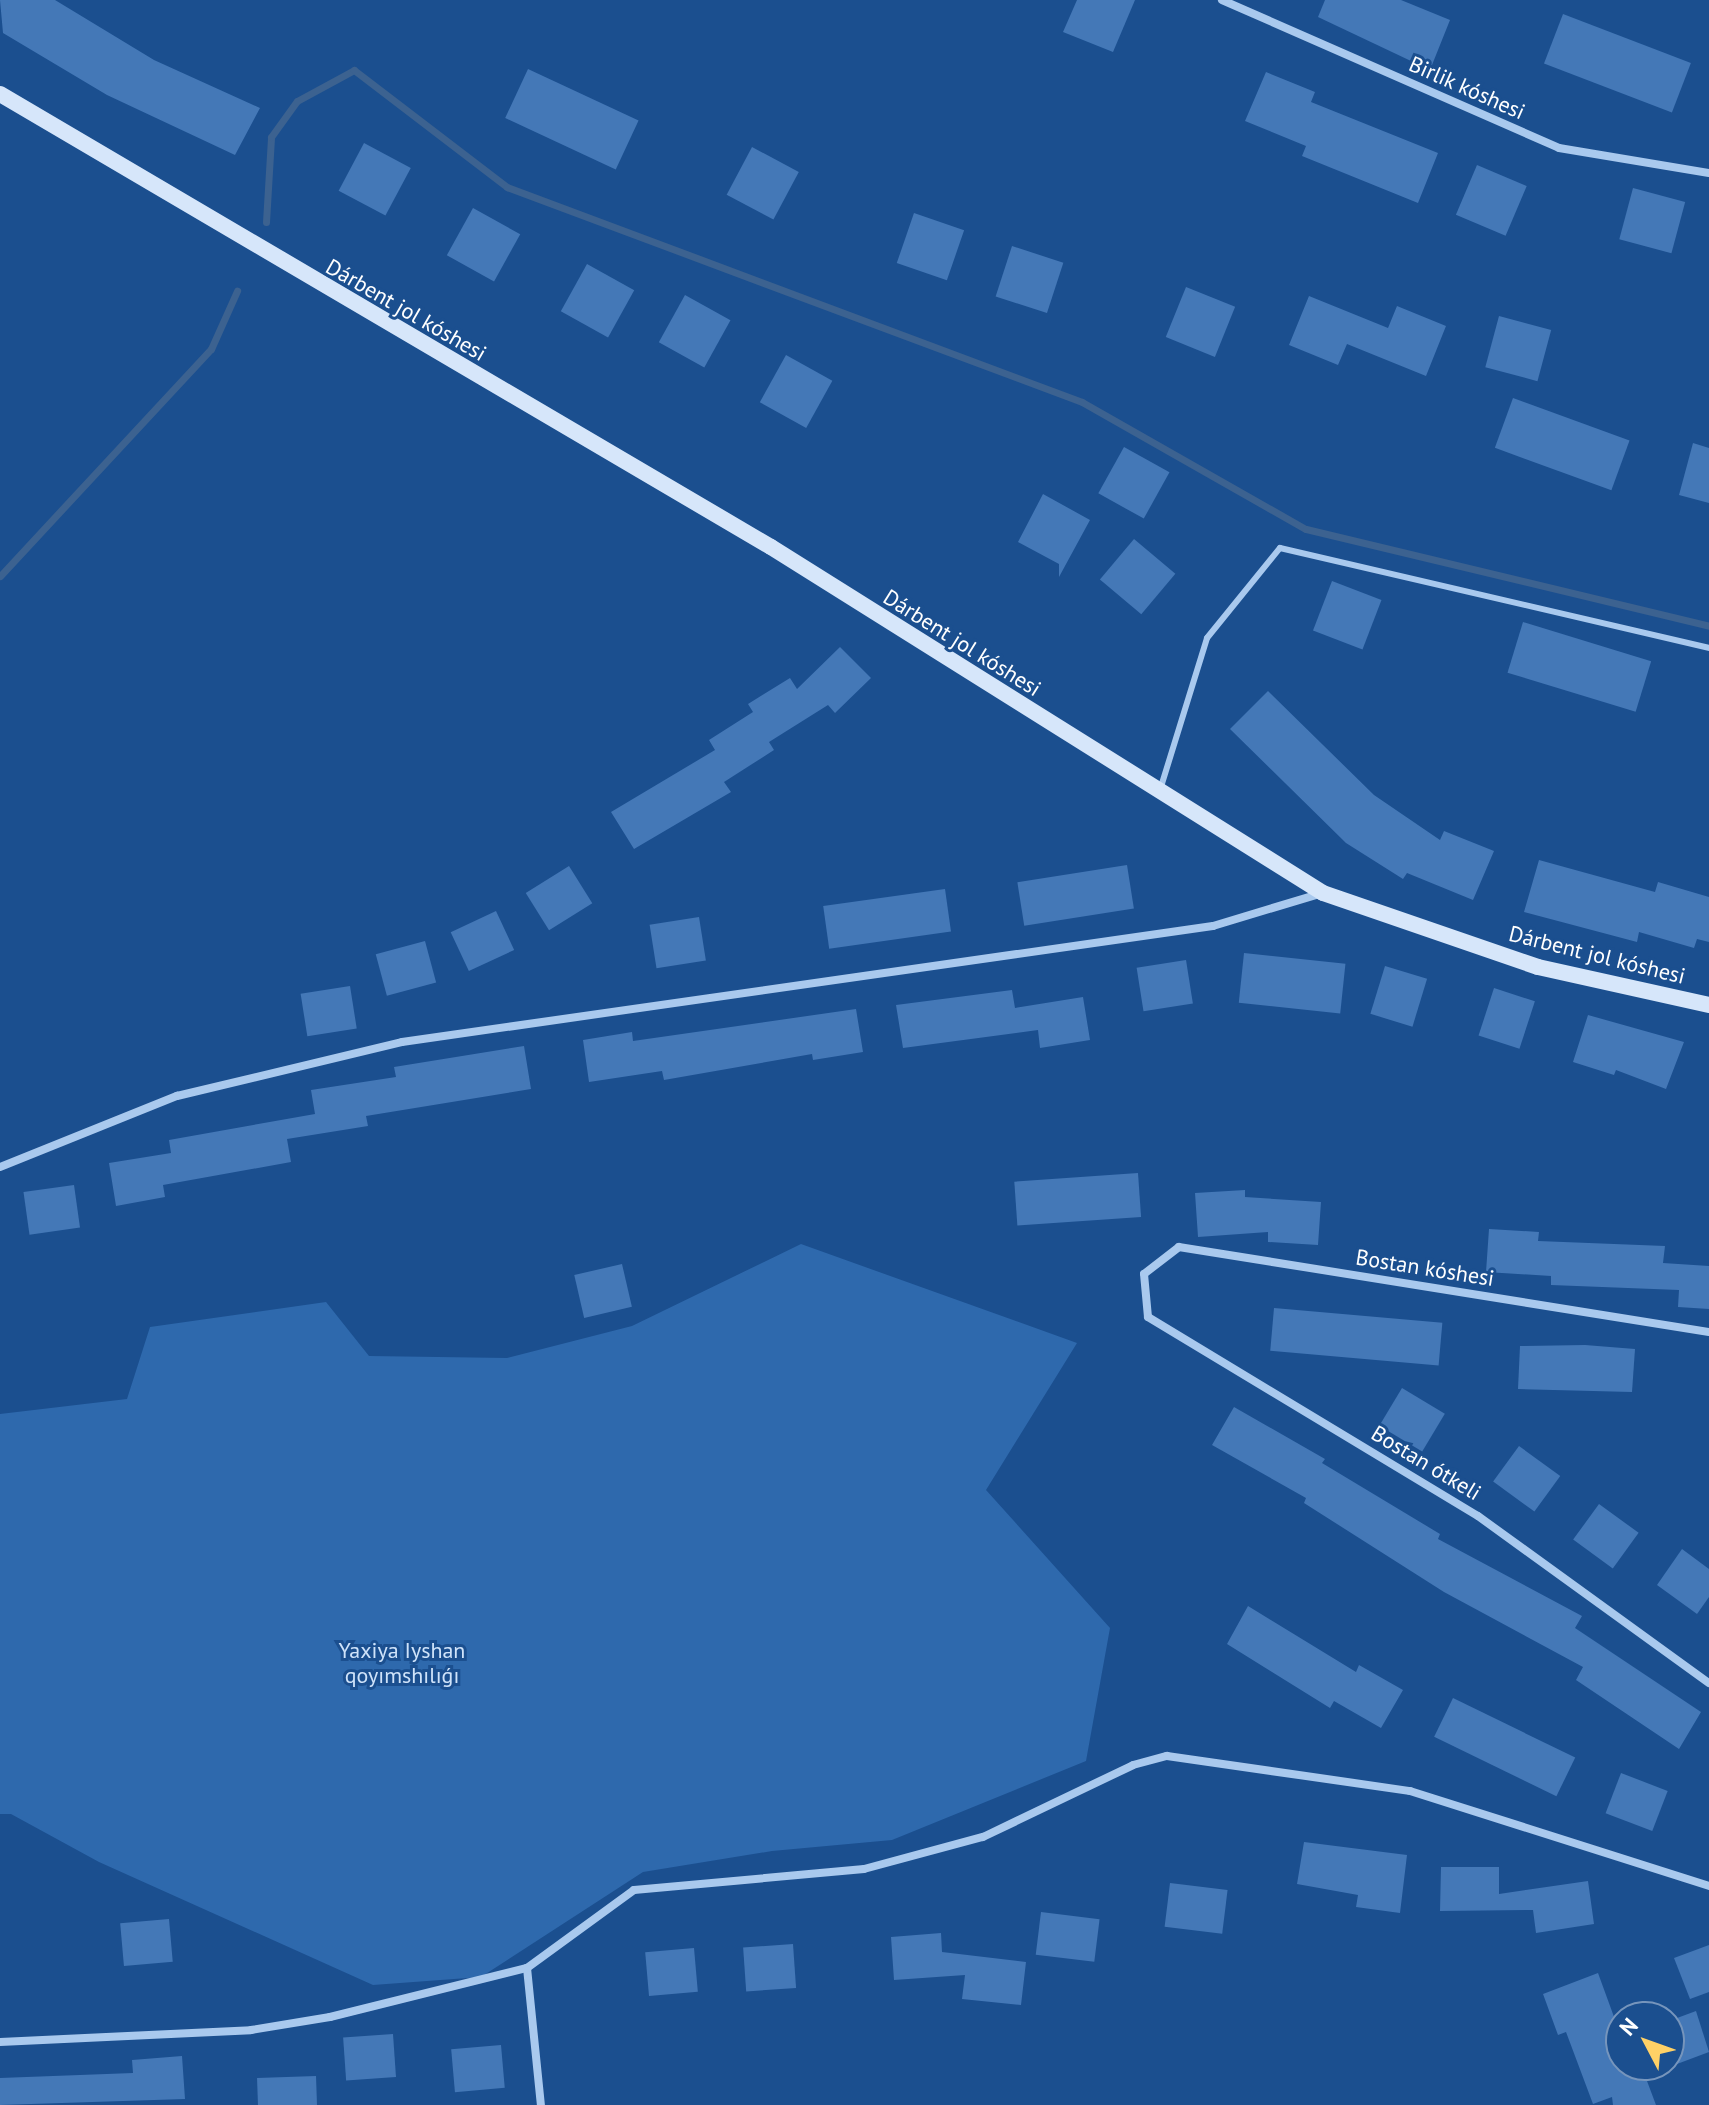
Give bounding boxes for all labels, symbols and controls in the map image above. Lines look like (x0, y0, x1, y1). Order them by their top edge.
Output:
street label: Birlik kóshesi (1405, 51, 1529, 125)
street label: Dárbent jol kóshesi (321, 253, 491, 367)
street label: Dárbent jol kóshesi (878, 584, 1046, 702)
street label: Dárbent jol kóshesi (1506, 920, 1688, 990)
street label: Bostan kóshesi (1354, 1244, 1496, 1292)
street label: Bostan ótkeli (1366, 1420, 1486, 1506)
park label: Yaxiya Iyshan qoyımshılıǵı (339, 1637, 465, 1688)
north arrow (1605, 2001, 1685, 2081)
text: N (1613, 2012, 1644, 2041)

